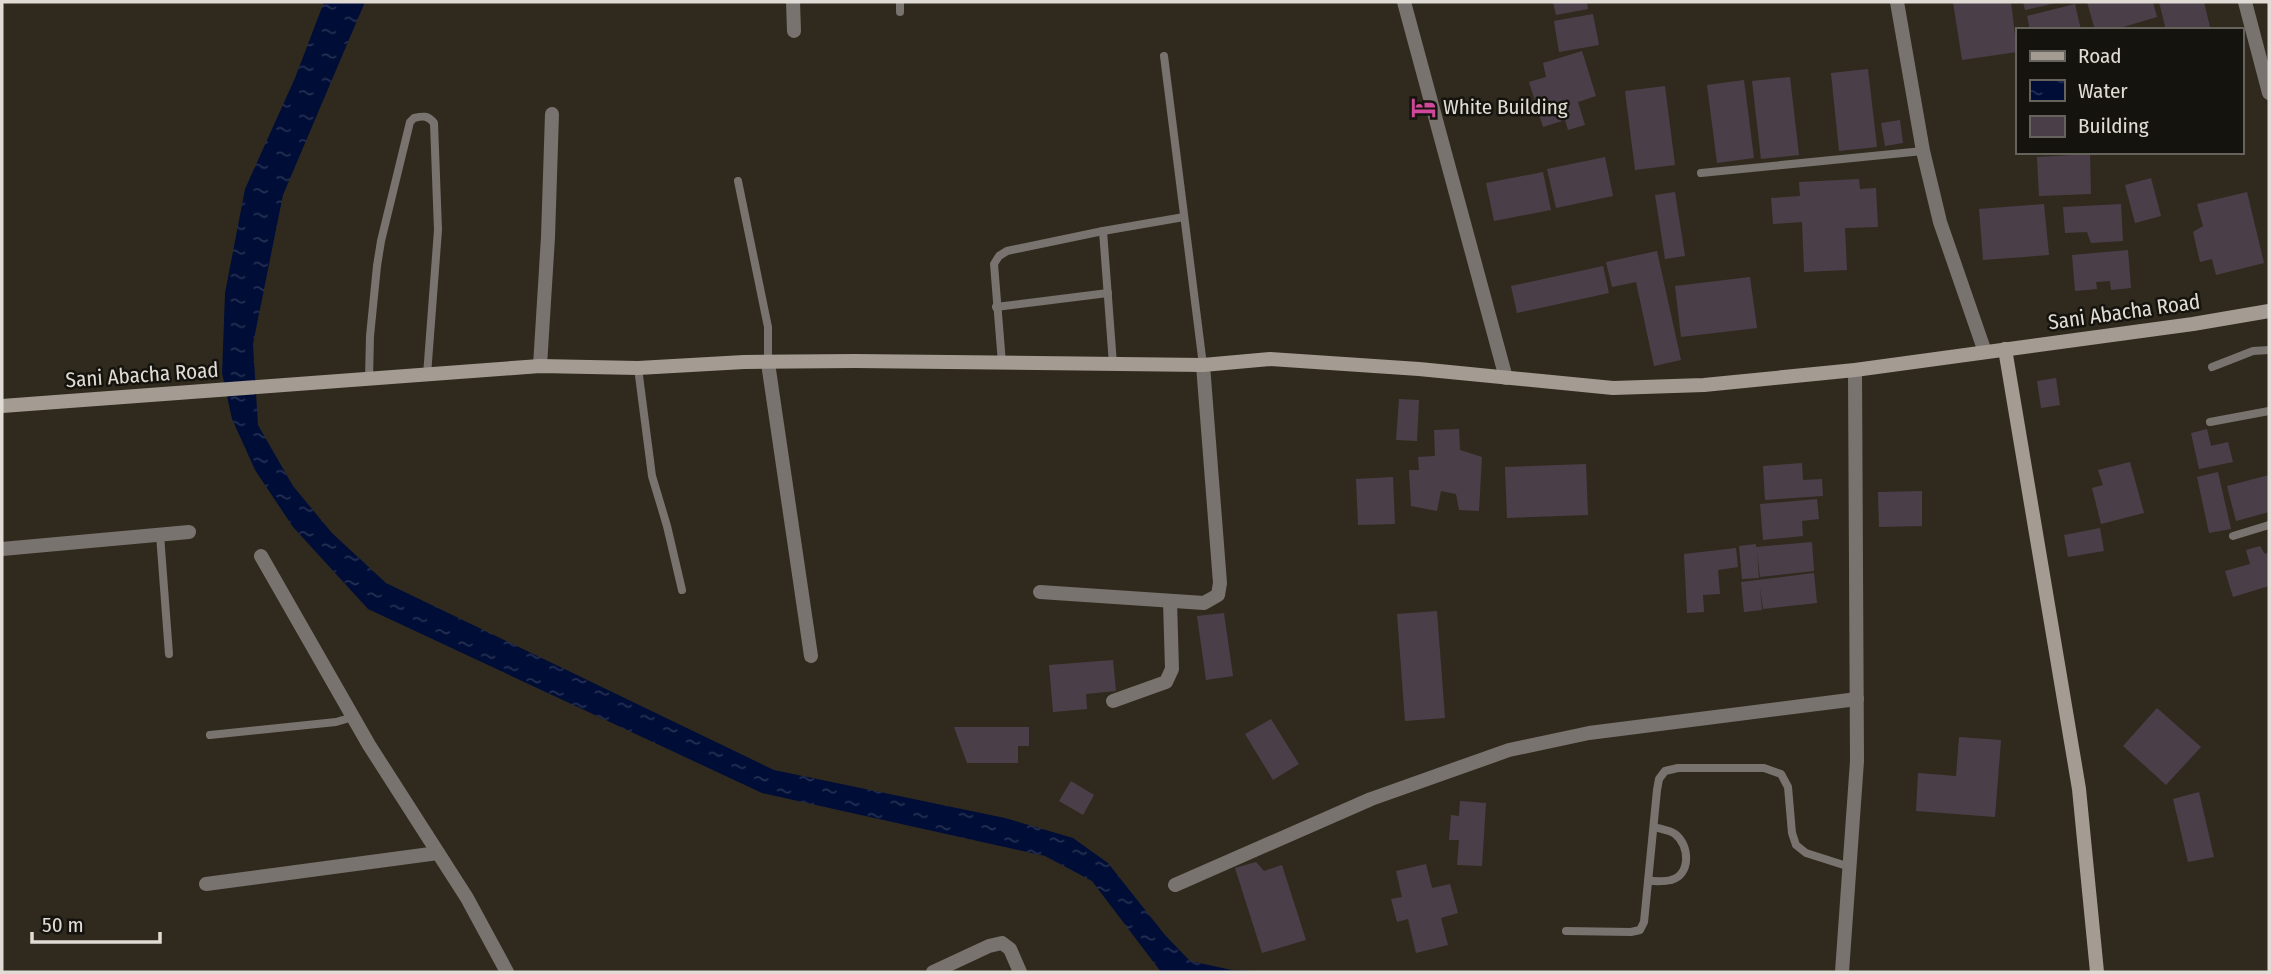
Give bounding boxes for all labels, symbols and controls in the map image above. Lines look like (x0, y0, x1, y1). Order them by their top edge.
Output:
legend (2016, 28, 2243, 154)
text: Road (2078, 43, 2122, 69)
text: Water (2078, 78, 2128, 104)
hotel icon: White Building (1409, 93, 1437, 121)
place label: White Building (1443, 94, 1568, 120)
text: Building (2078, 113, 2149, 139)
street label: Sani Abacha Road (2046, 288, 2202, 336)
street label: Sani Abacha Road (65, 357, 219, 393)
scale bar (32, 900, 159, 944)
text: 50 m (42, 912, 84, 938)

